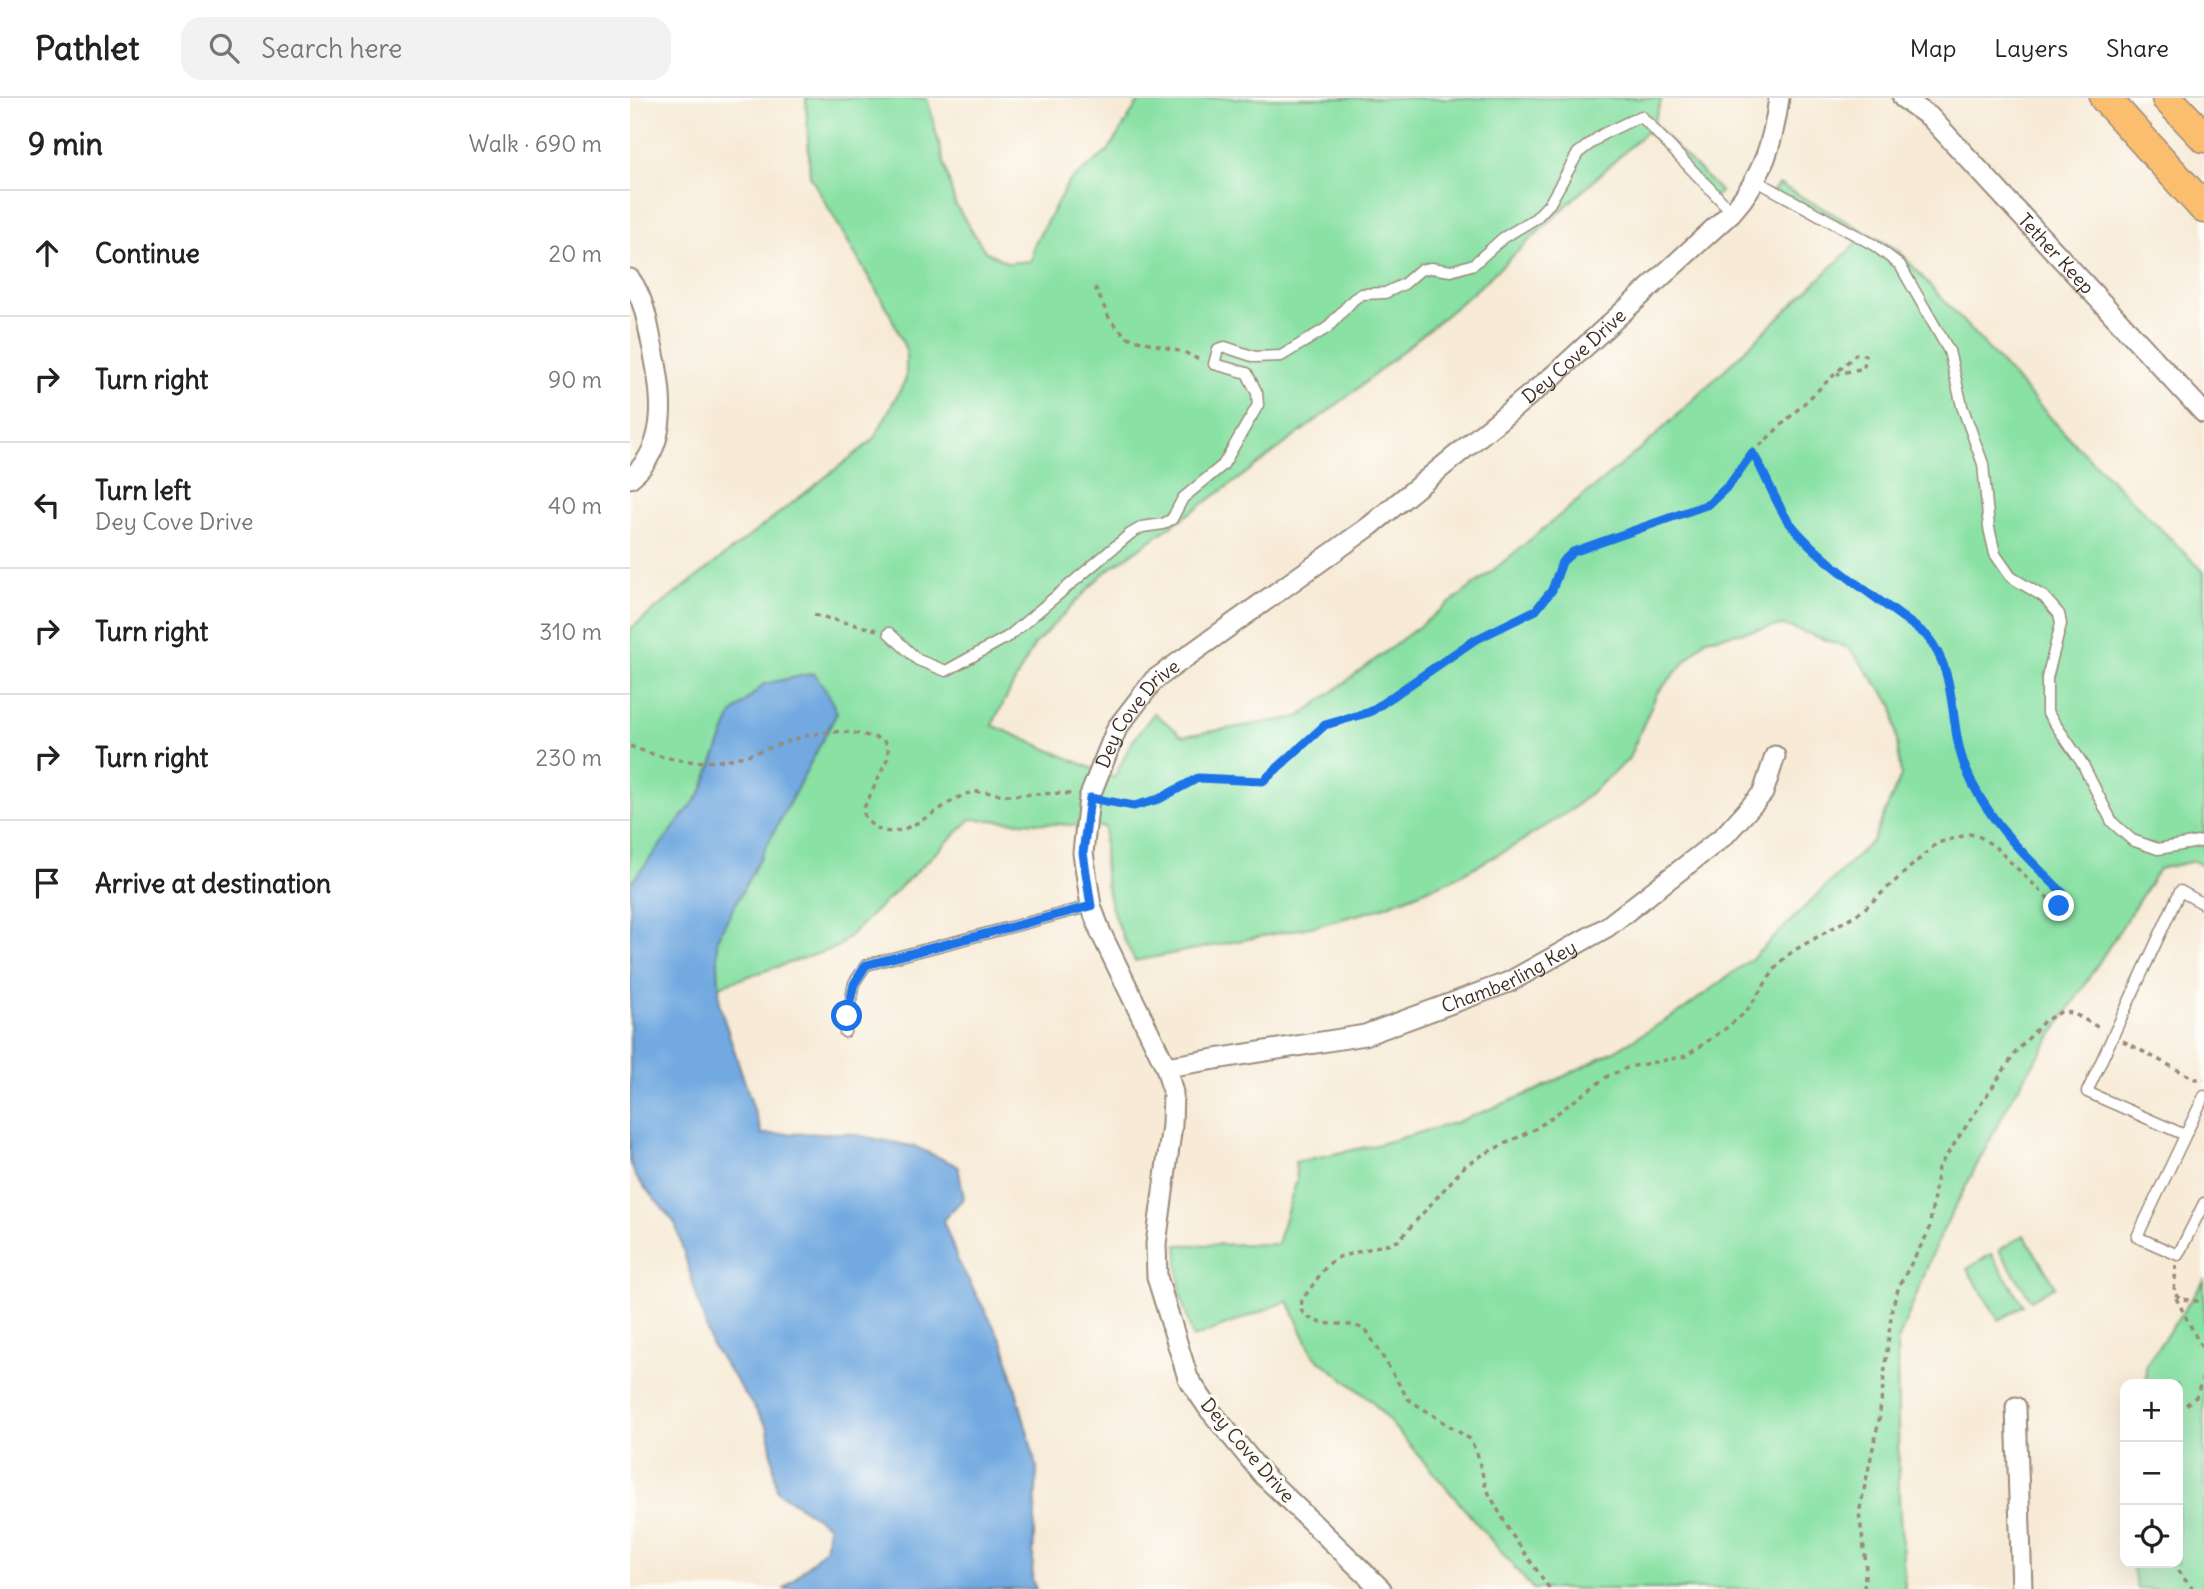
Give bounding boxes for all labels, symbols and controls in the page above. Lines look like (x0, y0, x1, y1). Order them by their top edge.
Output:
search box (181, 17, 671, 80)
text: Pathlet (35, 27, 139, 69)
icon: search (205, 29, 243, 67)
text: Search here (261, 32, 402, 65)
text: Map (1910, 33, 1956, 63)
text: Layers (1994, 33, 2068, 63)
text: Share (2106, 33, 2169, 63)
text: 9 min (28, 125, 103, 163)
text: Walk · 690 m (469, 129, 602, 158)
street label: Tether Keep (2013, 208, 2100, 299)
icon: ahead (28, 234, 66, 272)
text: Continue (95, 237, 200, 270)
text: 20 m (549, 239, 602, 268)
street label: Dey Cove Drive (1517, 303, 1631, 408)
icon: right (28, 360, 66, 398)
text: Turn right (95, 363, 208, 396)
text: 90 m (548, 365, 602, 394)
text: Turn left (95, 474, 191, 507)
icon: left (28, 486, 66, 524)
text: 40 m (548, 491, 602, 520)
text: Dey Cove Drive (95, 507, 254, 536)
icon: right (28, 612, 66, 650)
text: Turn right (95, 615, 208, 648)
text: 310 m (539, 617, 602, 646)
street label: Dey Cove Drive (1090, 654, 1184, 771)
icon: right (28, 738, 66, 776)
text: Turn right (95, 741, 208, 774)
text: 230 m (536, 743, 602, 772)
icon: arrive (28, 864, 66, 902)
text: Arrive at destination (95, 867, 331, 900)
route end (2043, 890, 2074, 921)
street label: Chamberling Key (1438, 935, 1581, 1018)
route start (831, 1000, 862, 1031)
map controls (2120, 1379, 2183, 1568)
button: + (2120, 1379, 2183, 1442)
street label: Dey Cove Drive (1196, 1393, 1300, 1507)
button: − (2120, 1442, 2183, 1505)
button: locate (2120, 1505, 2183, 1568)

